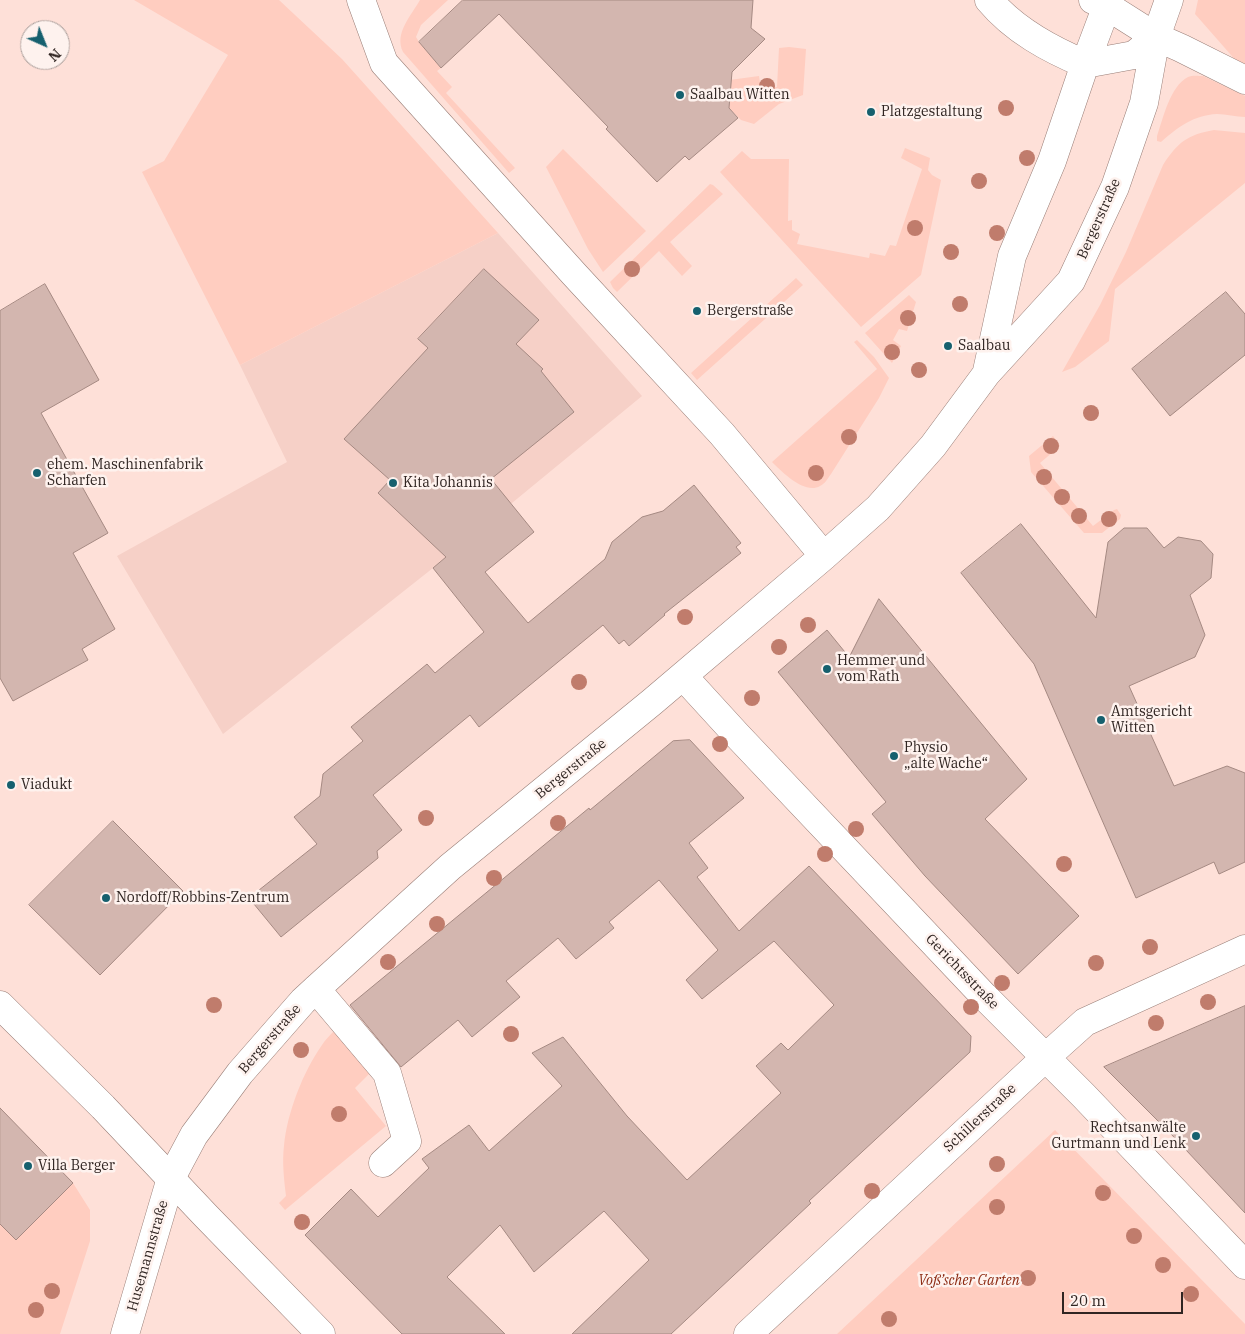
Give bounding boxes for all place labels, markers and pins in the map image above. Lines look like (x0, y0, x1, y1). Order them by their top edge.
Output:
place label: Saalbau Witten (690, 87, 790, 103)
marker: Saalbau Witten (674, 89, 686, 101)
place label: Platzgestaltung (881, 104, 982, 120)
marker: Platzgestaltung (865, 106, 877, 118)
place label: Bergerstraße (707, 303, 793, 319)
marker: Bergerstraße (691, 305, 703, 317)
place label: Saalbau (958, 338, 1010, 354)
marker: Saalbau (942, 340, 954, 352)
place label: ehem. Maschinenfabrik Scharfen (47, 457, 203, 490)
marker: ehem. Maschinenfabrik Scharfen (31, 467, 43, 479)
place label: Kita Johannis (403, 475, 493, 491)
marker: Kita Johannis (387, 477, 399, 489)
place label: Hemmer und vom Rath (837, 653, 925, 686)
marker: Hemmer und vom Rath (821, 663, 833, 675)
place label: Amtsgericht Witten (1111, 704, 1192, 736)
marker: Amtsgericht Witten (1095, 714, 1107, 726)
place label: Physio „alte Wache“ (904, 740, 988, 772)
marker: Physio „alte Wache“ (888, 750, 900, 762)
place label: Viadukt (21, 777, 72, 793)
marker: Viadukt (5, 779, 17, 791)
place label: Nordoff/Robbins-Zentrum (116, 890, 289, 906)
marker: Nordoff/Robbins-Zentrum (100, 892, 112, 904)
place label: Rechtsanwälte Gurtmann und Lenk (1052, 1120, 1186, 1152)
marker: Rechtsanwälte Gurtmann und Lenk (1190, 1130, 1202, 1142)
place label: Villa Berger (38, 1158, 115, 1174)
marker: Villa Berger (22, 1160, 34, 1172)

